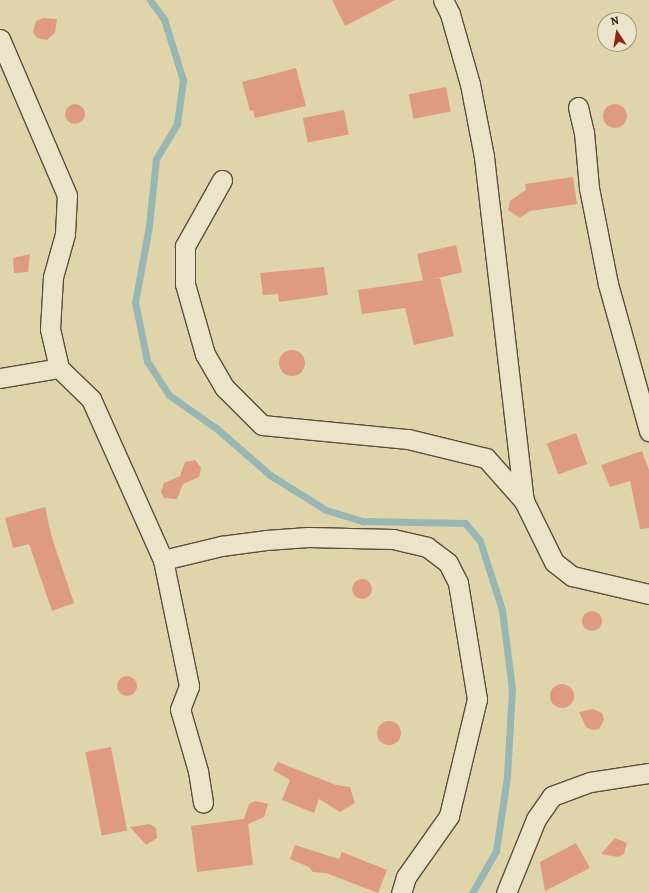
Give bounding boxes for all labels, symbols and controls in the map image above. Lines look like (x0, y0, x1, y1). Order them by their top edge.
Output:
north arrow (597, 12, 637, 52)
text: N (609, 13, 620, 29)

